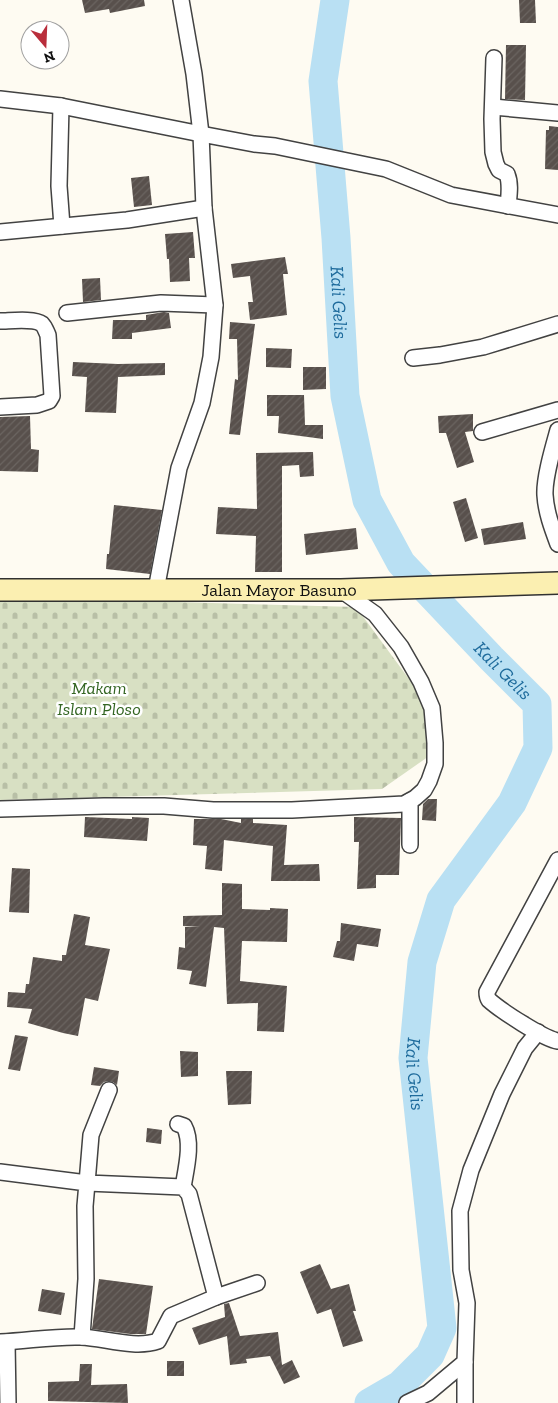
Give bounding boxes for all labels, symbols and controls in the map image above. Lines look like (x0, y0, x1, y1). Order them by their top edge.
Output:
north arrow (20, 20, 70, 70)
text: N (41, 47, 57, 67)
water label: Kali Gelis (326, 265, 353, 340)
street label: Jalan Mayor Basuno (201, 579, 357, 601)
water label: Kali Gelis (470, 636, 537, 704)
park label: Makam Islam Ploso (57, 677, 141, 720)
water label: Kali Gelis (401, 1037, 430, 1112)

